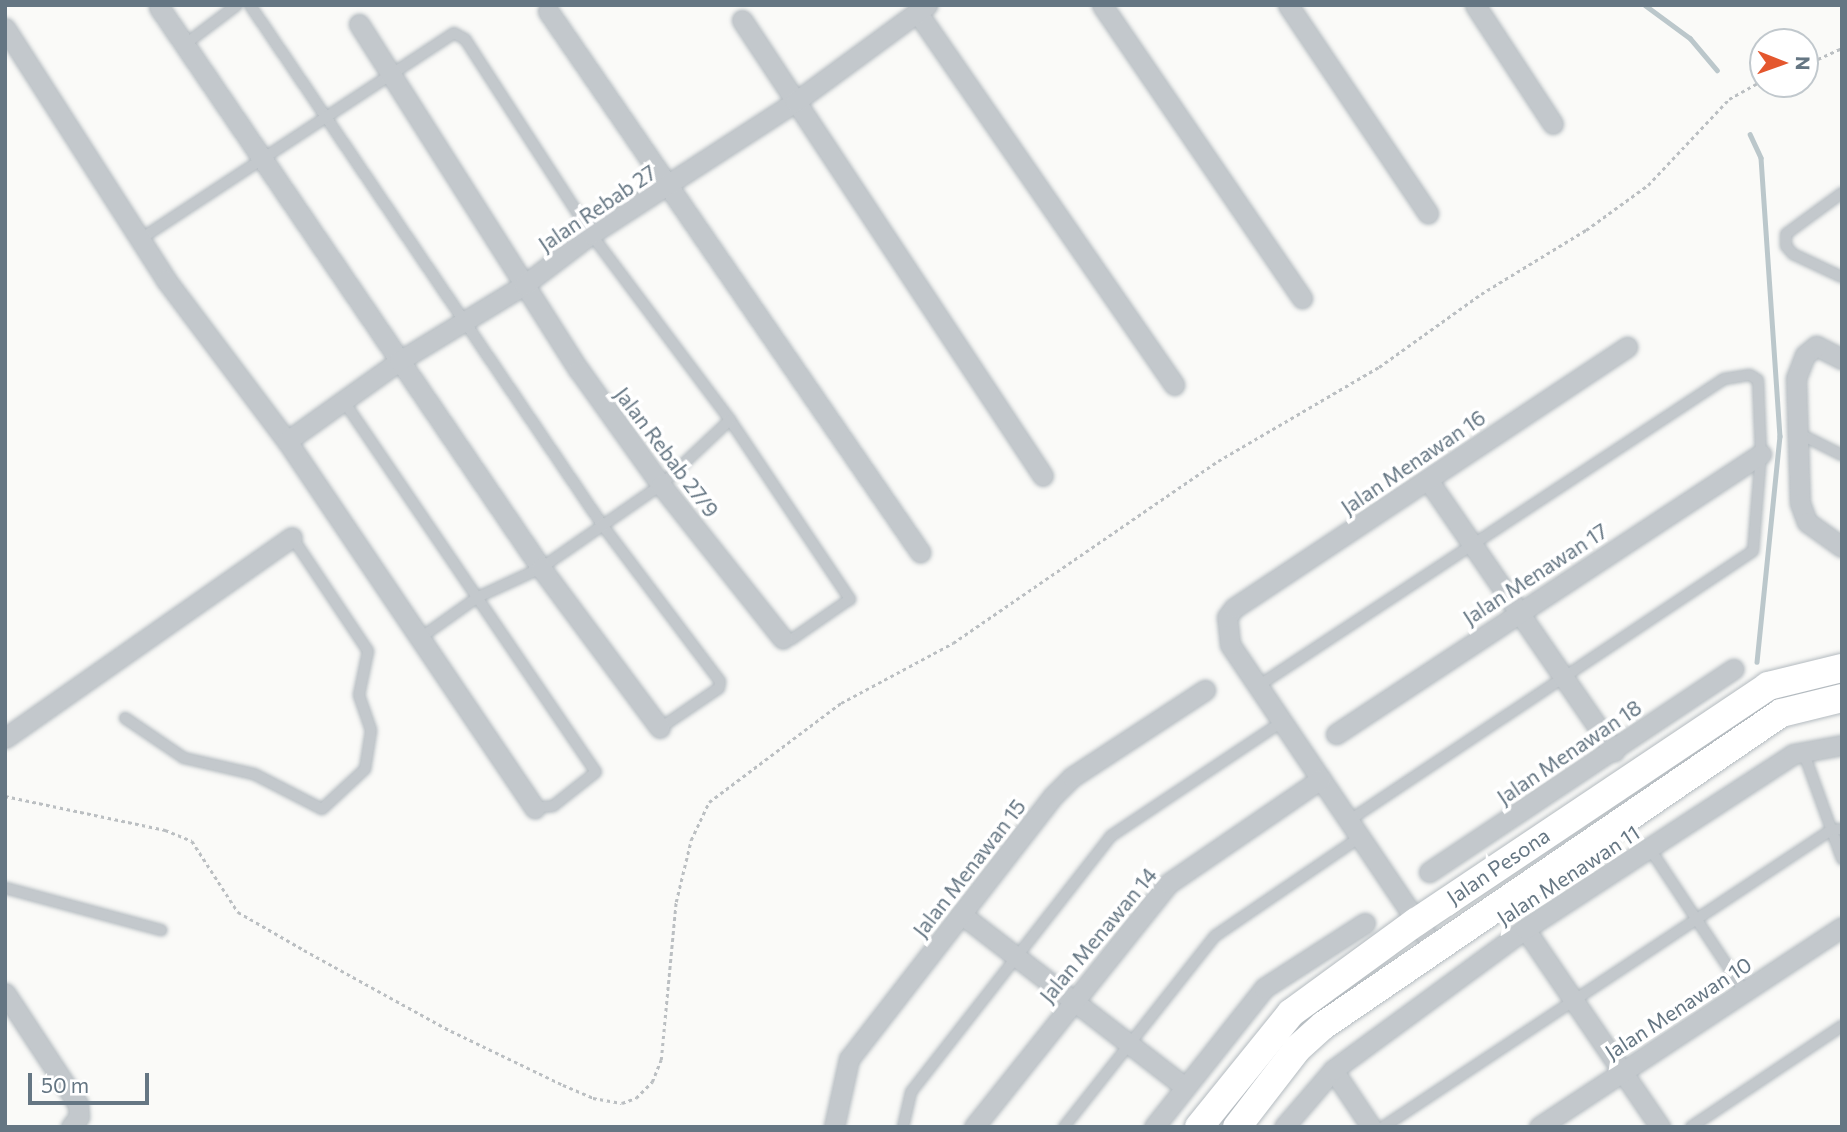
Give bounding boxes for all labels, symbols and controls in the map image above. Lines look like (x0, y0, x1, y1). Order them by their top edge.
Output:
north arrow (1749, 28, 1819, 98)
text: N (1792, 56, 1815, 71)
street label: Jalan Rebab 27 (533, 159, 661, 257)
street label: Jalan Rebab 27/9 (610, 382, 724, 522)
street label: Jalan Menawan 16 (1336, 404, 1490, 520)
street label: Jalan Menawan 17 (1458, 518, 1612, 630)
street label: Jalan Menawan 18 (1492, 694, 1646, 810)
street label: Jalan Menawan 15 (907, 794, 1031, 942)
street label: Jalan Menawan 11 (1492, 820, 1644, 930)
street label: Jalan Pesona (1442, 822, 1554, 910)
street label: Jalan Menawan 14 (1034, 862, 1162, 1008)
street label: Jalan Menawan 10 (1600, 951, 1756, 1065)
scale bar (32, 1058, 152, 1102)
text: 50 m (41, 1072, 89, 1097)

